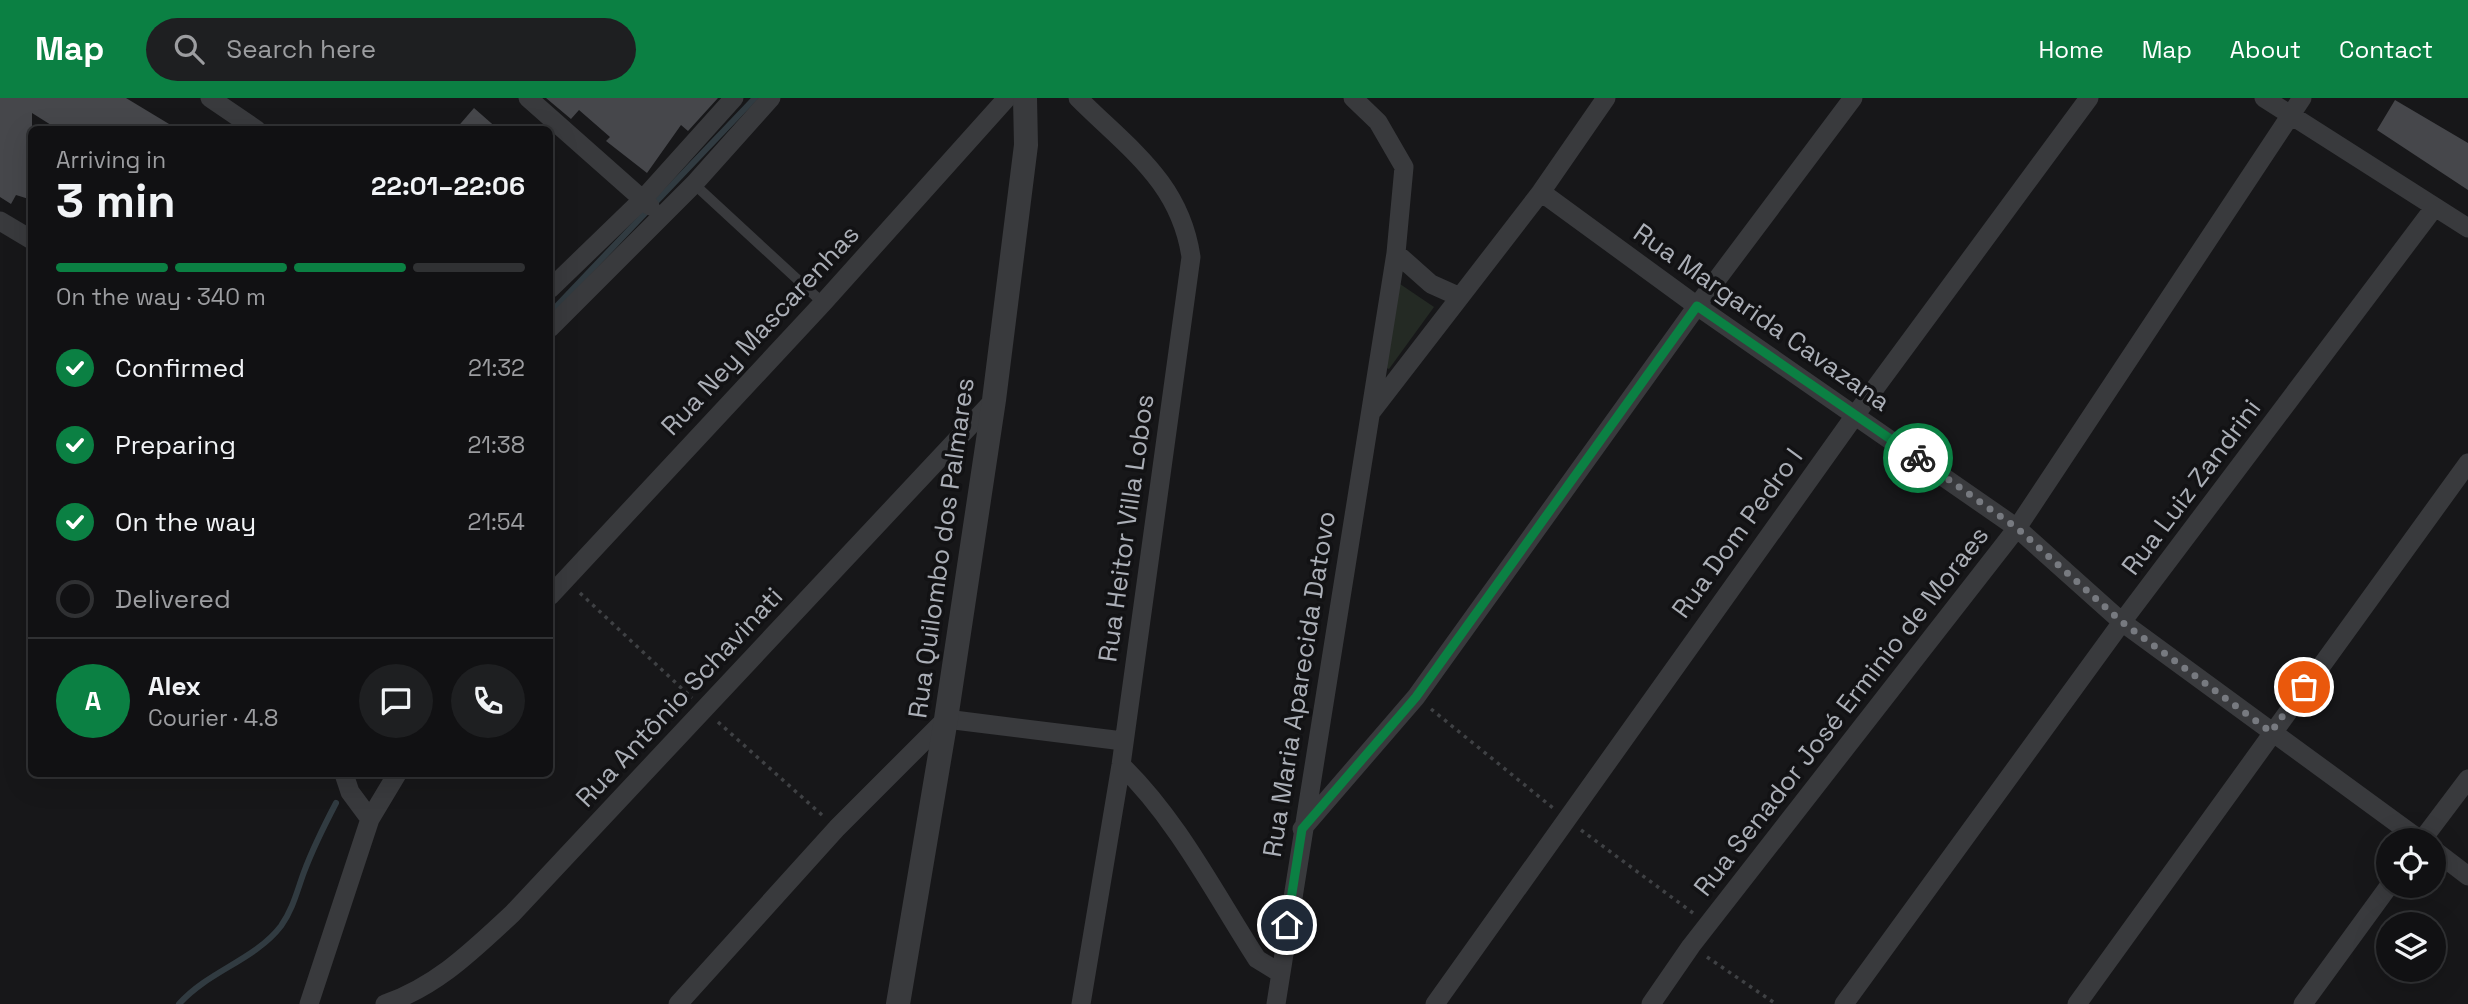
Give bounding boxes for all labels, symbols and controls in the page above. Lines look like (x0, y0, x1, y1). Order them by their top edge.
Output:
search box (146, 18, 636, 81)
text: Map (35, 28, 104, 70)
icon: search (170, 30, 208, 68)
text: Search here (226, 32, 376, 66)
text: Home (2038, 34, 2104, 65)
text: Map (2142, 34, 2192, 65)
text: About (2230, 34, 2301, 65)
text: Contact (2339, 34, 2433, 65)
text: Arriving in (56, 145, 166, 175)
text: 22:01–22:06 (371, 169, 525, 203)
text: 3 min (56, 172, 176, 230)
street label: Rua Margarida Cavazana (1627, 215, 1897, 419)
street label: Rua Ney Mascarenhas (653, 218, 867, 442)
text: On the way · 340 m (56, 282, 266, 312)
icon: check (56, 349, 94, 387)
text: Confirmed (115, 351, 245, 385)
text: 21:32 (468, 353, 525, 383)
street label: Rua Quilombo dos Palmares (900, 376, 982, 720)
street label: Rua Heitor Villa Lobos (1090, 392, 1162, 664)
street label: Rua Luiz Zandrini (2114, 392, 2268, 582)
courier (1883, 423, 1953, 493)
icon: check (56, 426, 94, 464)
text: Preparing (115, 428, 236, 462)
text: 21:38 (467, 430, 525, 460)
icon: bike (1899, 439, 1937, 477)
street label: Rua Dom Pedro I (1664, 441, 1810, 625)
icon: check (56, 503, 94, 541)
text: On the way (115, 505, 256, 539)
text: 21:54 (468, 507, 525, 537)
street label: Rua Maria Aparecida Datovo (1255, 509, 1343, 859)
street label: Rua Senador José Erminio de Moraes (1686, 519, 1996, 903)
street label: Rua Antônio Schavinati (568, 580, 790, 814)
text: Delivered (115, 582, 231, 616)
pin (2274, 657, 2334, 717)
button: chat (359, 664, 433, 738)
button: phone (451, 664, 525, 738)
icon: bag (2285, 668, 2323, 706)
text: Alex (148, 669, 201, 703)
text: A (85, 684, 101, 718)
text: Courier · 4.8 (148, 703, 278, 733)
map controls (2376, 828, 2446, 982)
button: locate (2376, 828, 2446, 898)
pin (1257, 895, 1317, 955)
icon: home (1268, 906, 1306, 944)
button: layers (2376, 912, 2446, 982)

